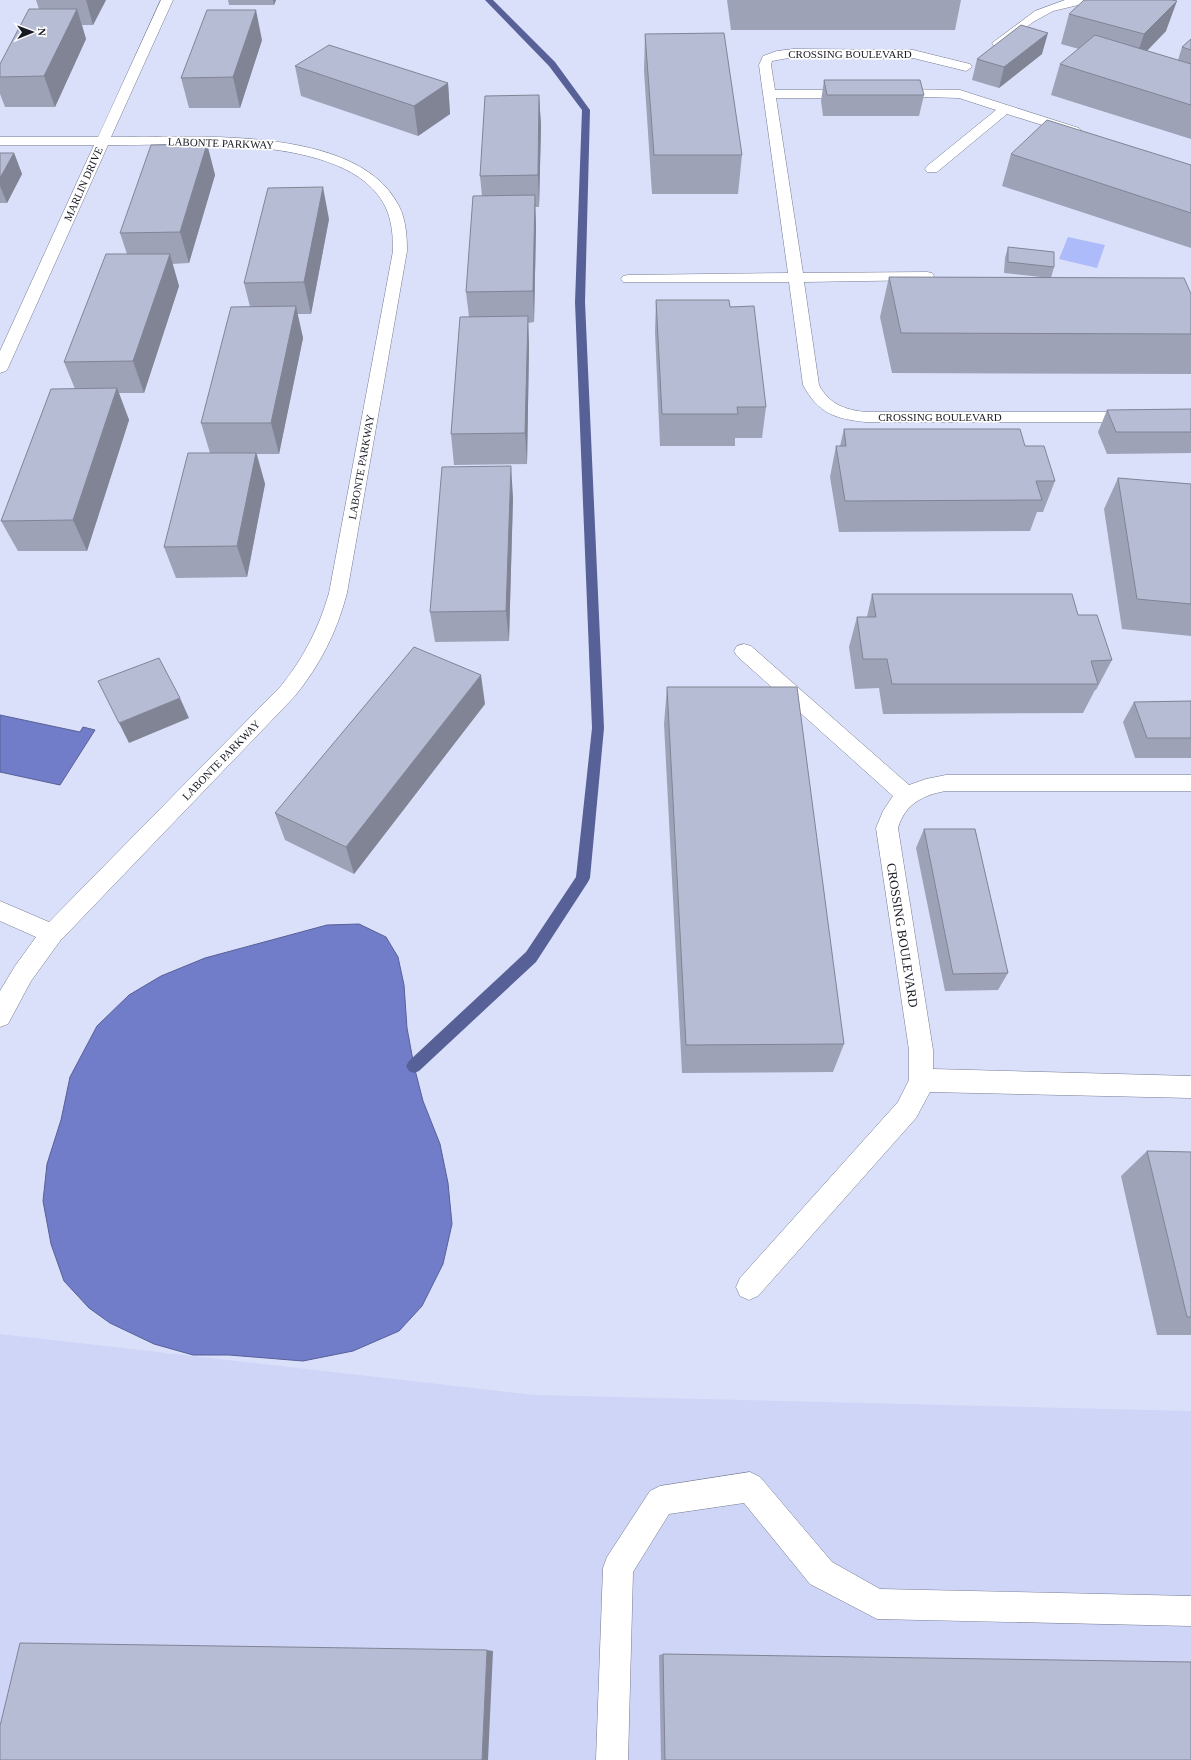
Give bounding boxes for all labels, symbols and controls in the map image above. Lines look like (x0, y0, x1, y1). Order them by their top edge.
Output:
north arrow (12, 12, 52, 52)
text: N (36, 28, 48, 36)
street label: CROSSING BOULEVARD (788, 48, 912, 60)
street label: LABONTE PARKWAY (168, 135, 274, 151)
street label: MARLIN DRIVE (61, 145, 105, 223)
street label: CROSSING BOULEVARD (878, 411, 1002, 423)
street label: LABONTE PARKWAY (346, 413, 376, 520)
street label: LABONTE PARKWAY (180, 718, 262, 802)
street label: CROSSING BOULEVARD (884, 862, 921, 1008)

